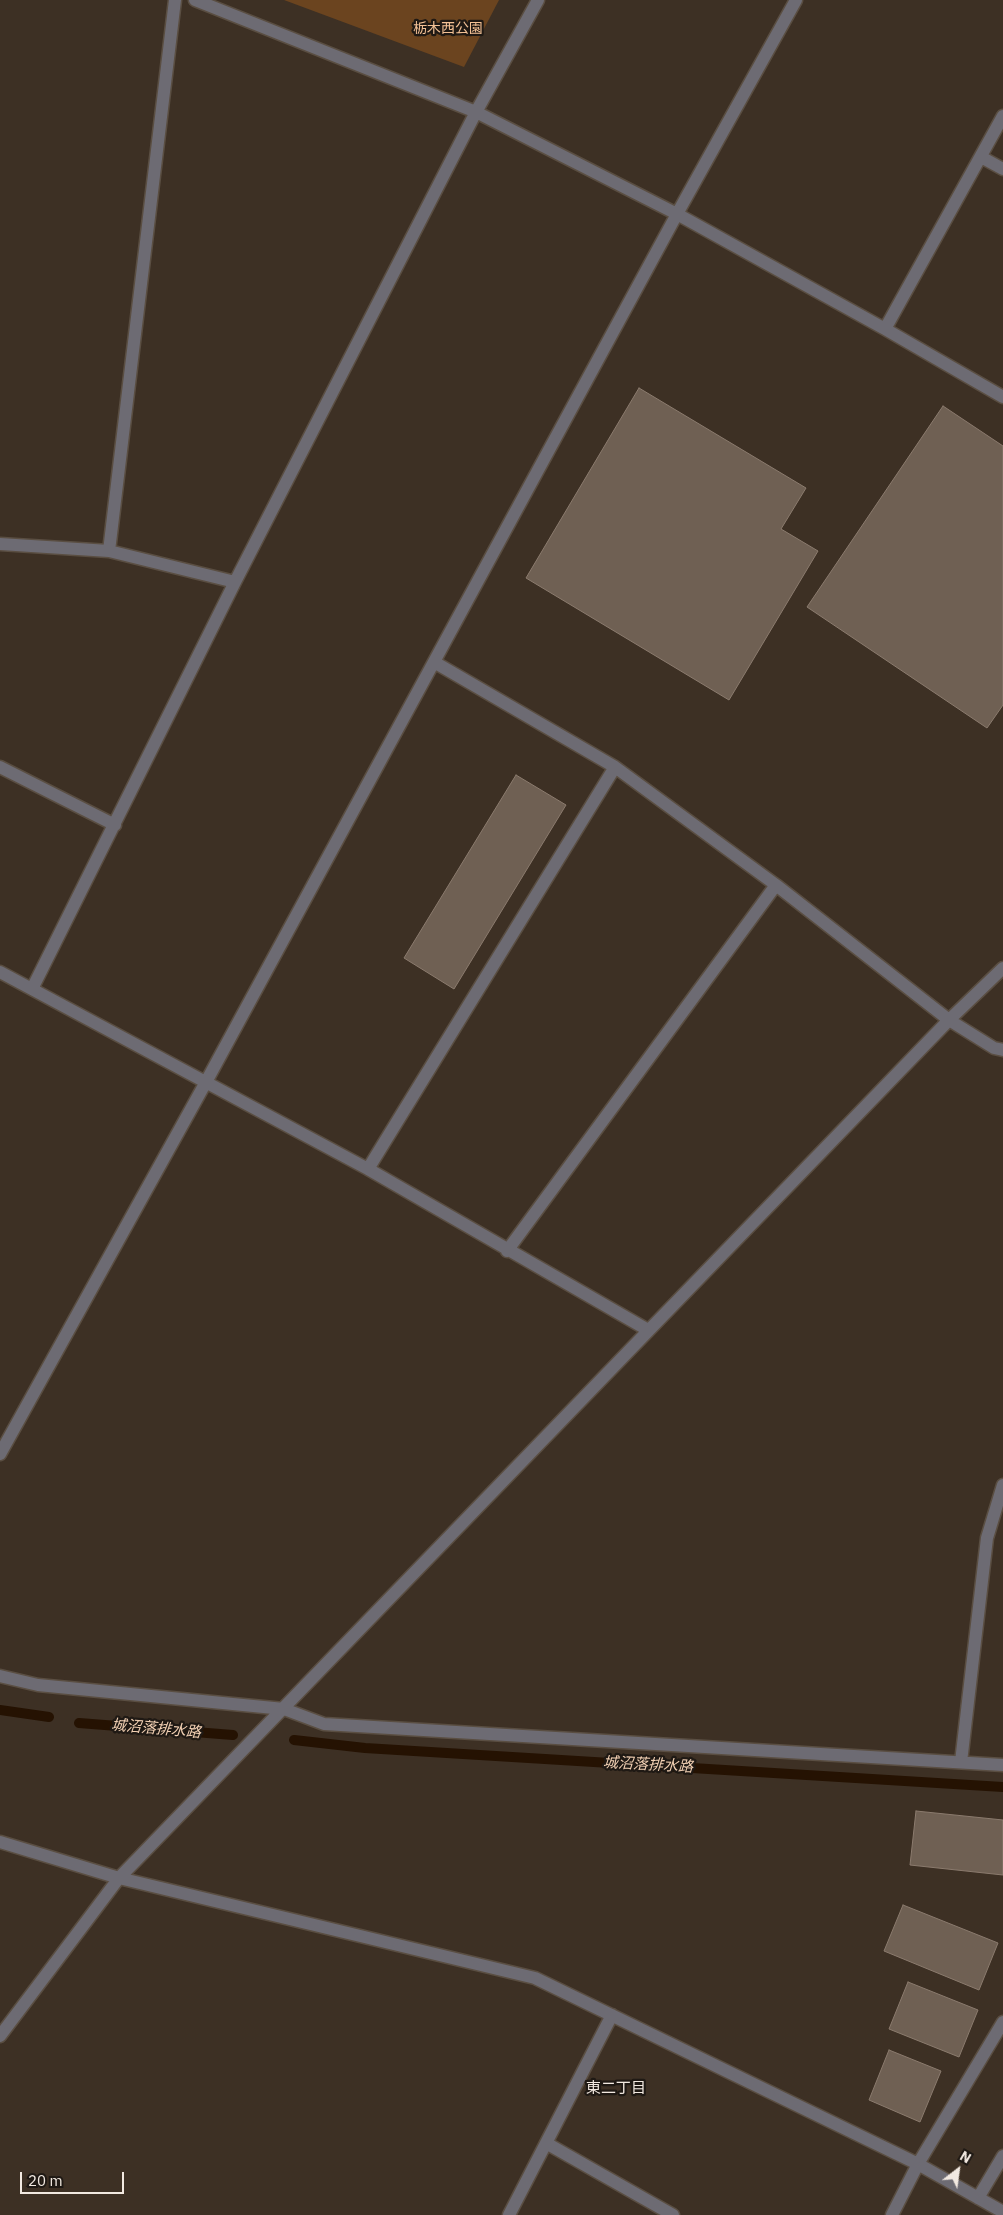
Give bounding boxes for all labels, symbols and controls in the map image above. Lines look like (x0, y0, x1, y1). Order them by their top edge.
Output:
park label: 栃木西公園 (413, 21, 483, 37)
water label: 城沼落排水路 (110, 1716, 202, 1742)
water label: 城沼落排水路 (603, 1754, 693, 1776)
district label: 東二丁目 (586, 2080, 646, 2098)
north arrow (933, 2145, 983, 2195)
text: N (957, 2147, 974, 2167)
scale bar (22, 2162, 126, 2194)
text: 20 m (28, 2171, 63, 2190)

